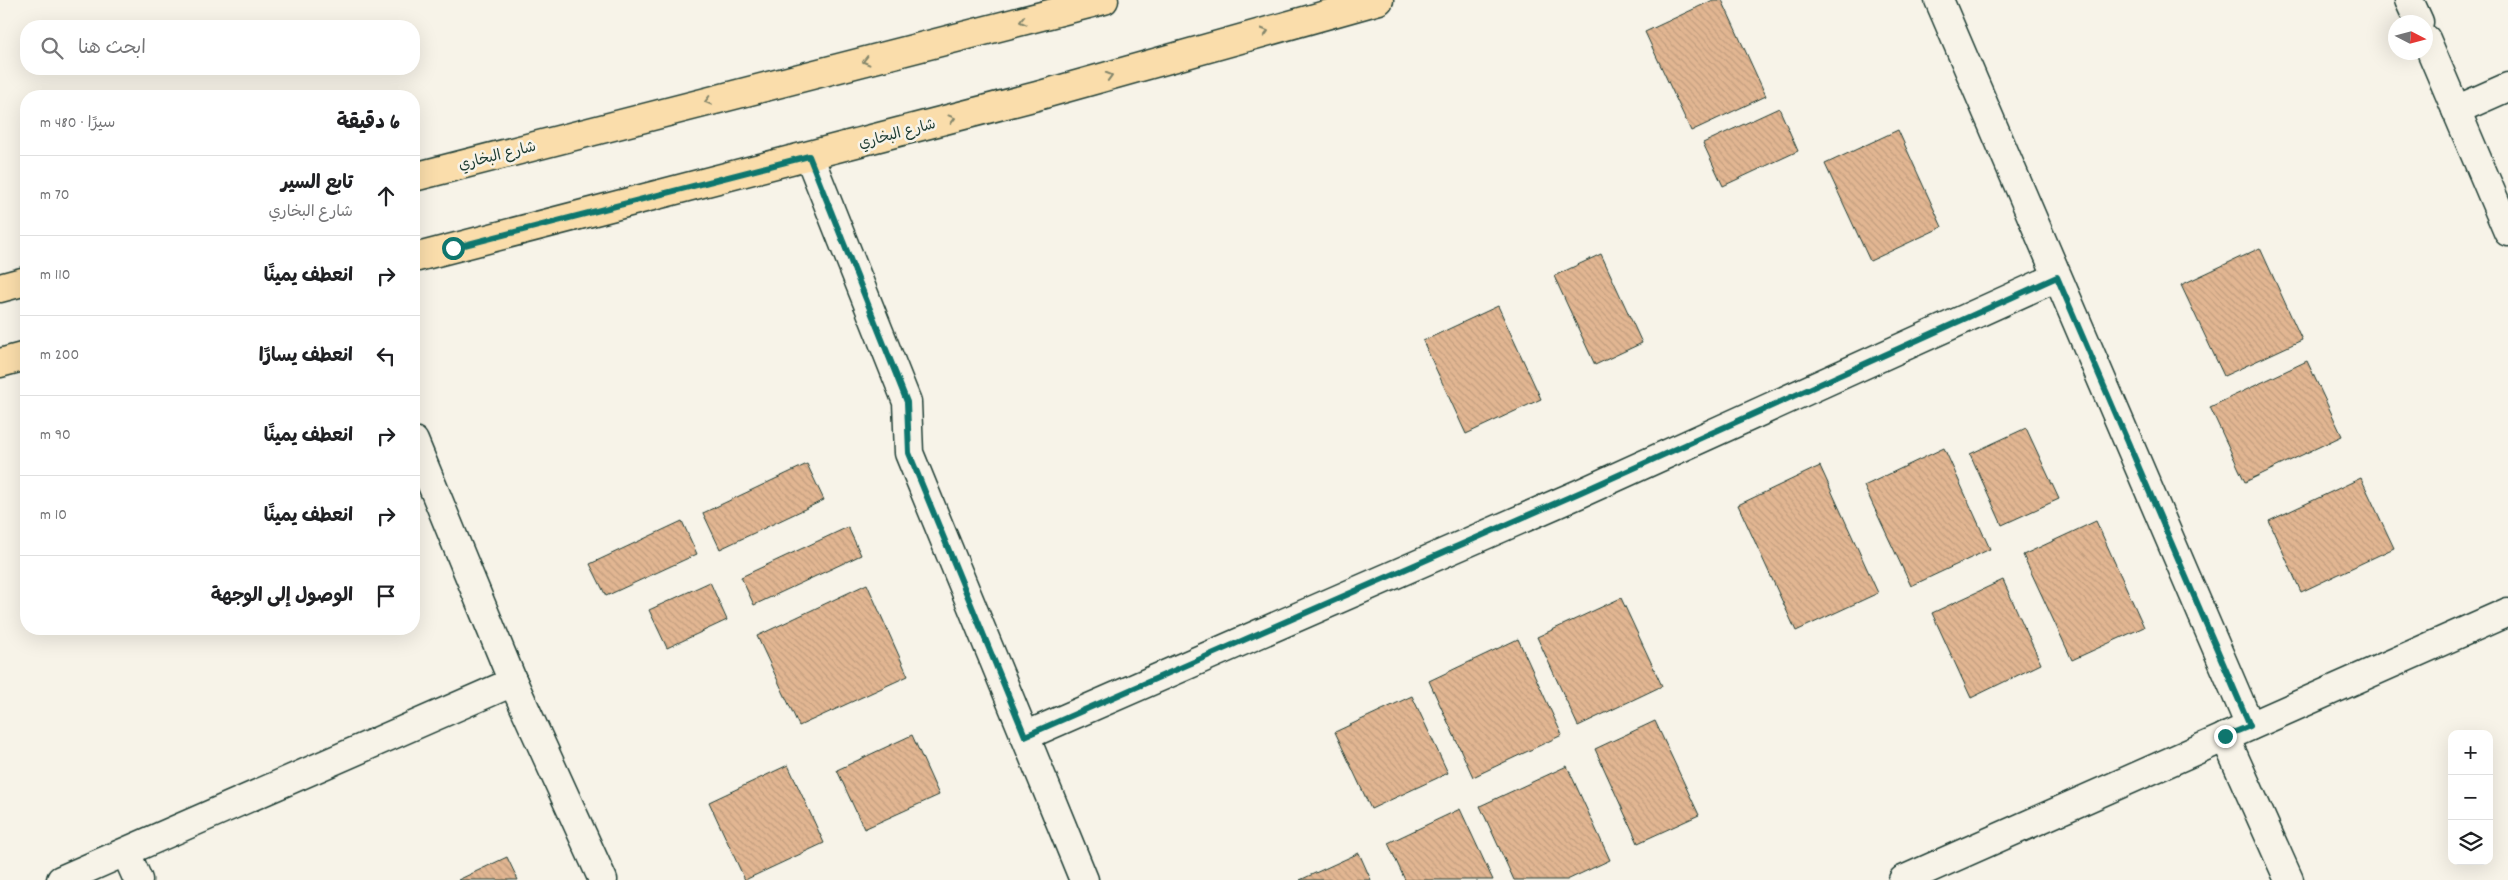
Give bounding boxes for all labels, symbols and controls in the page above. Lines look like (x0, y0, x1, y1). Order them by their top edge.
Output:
one-way arrow (1019, 15, 1028, 26)
north arrow (2388, 15, 2433, 60)
search box (20, 20, 420, 75)
one-way arrow (1261, 27, 1270, 38)
icon: search (38, 34, 66, 62)
text: ابحث هنا (78, 36, 146, 63)
one-way arrow (861, 55, 870, 66)
one-way arrow (1105, 71, 1113, 82)
one-way arrow (705, 96, 713, 106)
text: 6 دقيقة (336, 109, 400, 139)
text: سيرًا · 480 m (40, 112, 115, 135)
street label: شارع البخاري (856, 114, 939, 156)
one-way arrow (948, 114, 956, 124)
street label: شارع البخاري (456, 137, 539, 177)
text: تابع السير (281, 171, 353, 198)
icon: ahead (372, 182, 400, 210)
text: 70 m (40, 184, 70, 207)
text: شارع البخاري (268, 201, 353, 224)
route start (442, 237, 465, 260)
icon: right (372, 262, 400, 290)
text: 110 m (40, 264, 70, 287)
text: انعطف يمينًا (264, 264, 353, 291)
icon: left (372, 342, 400, 370)
text: 200 m (40, 344, 79, 367)
text: انعطف يسارًا (259, 344, 353, 371)
icon: right (372, 422, 400, 450)
text: 90 m (40, 424, 71, 447)
text: انعطف يمينًا (264, 424, 353, 451)
icon: right (372, 502, 400, 530)
text: 10 m (40, 504, 67, 527)
text: انعطف يمينًا (264, 504, 353, 531)
icon: arrive (372, 582, 400, 610)
text: الوصول إلى الوجهة (211, 584, 353, 611)
route end (2214, 725, 2237, 748)
map controls (2448, 730, 2493, 865)
button: + (2448, 730, 2493, 775)
button: − (2448, 775, 2493, 820)
button: layers (2448, 820, 2493, 865)

